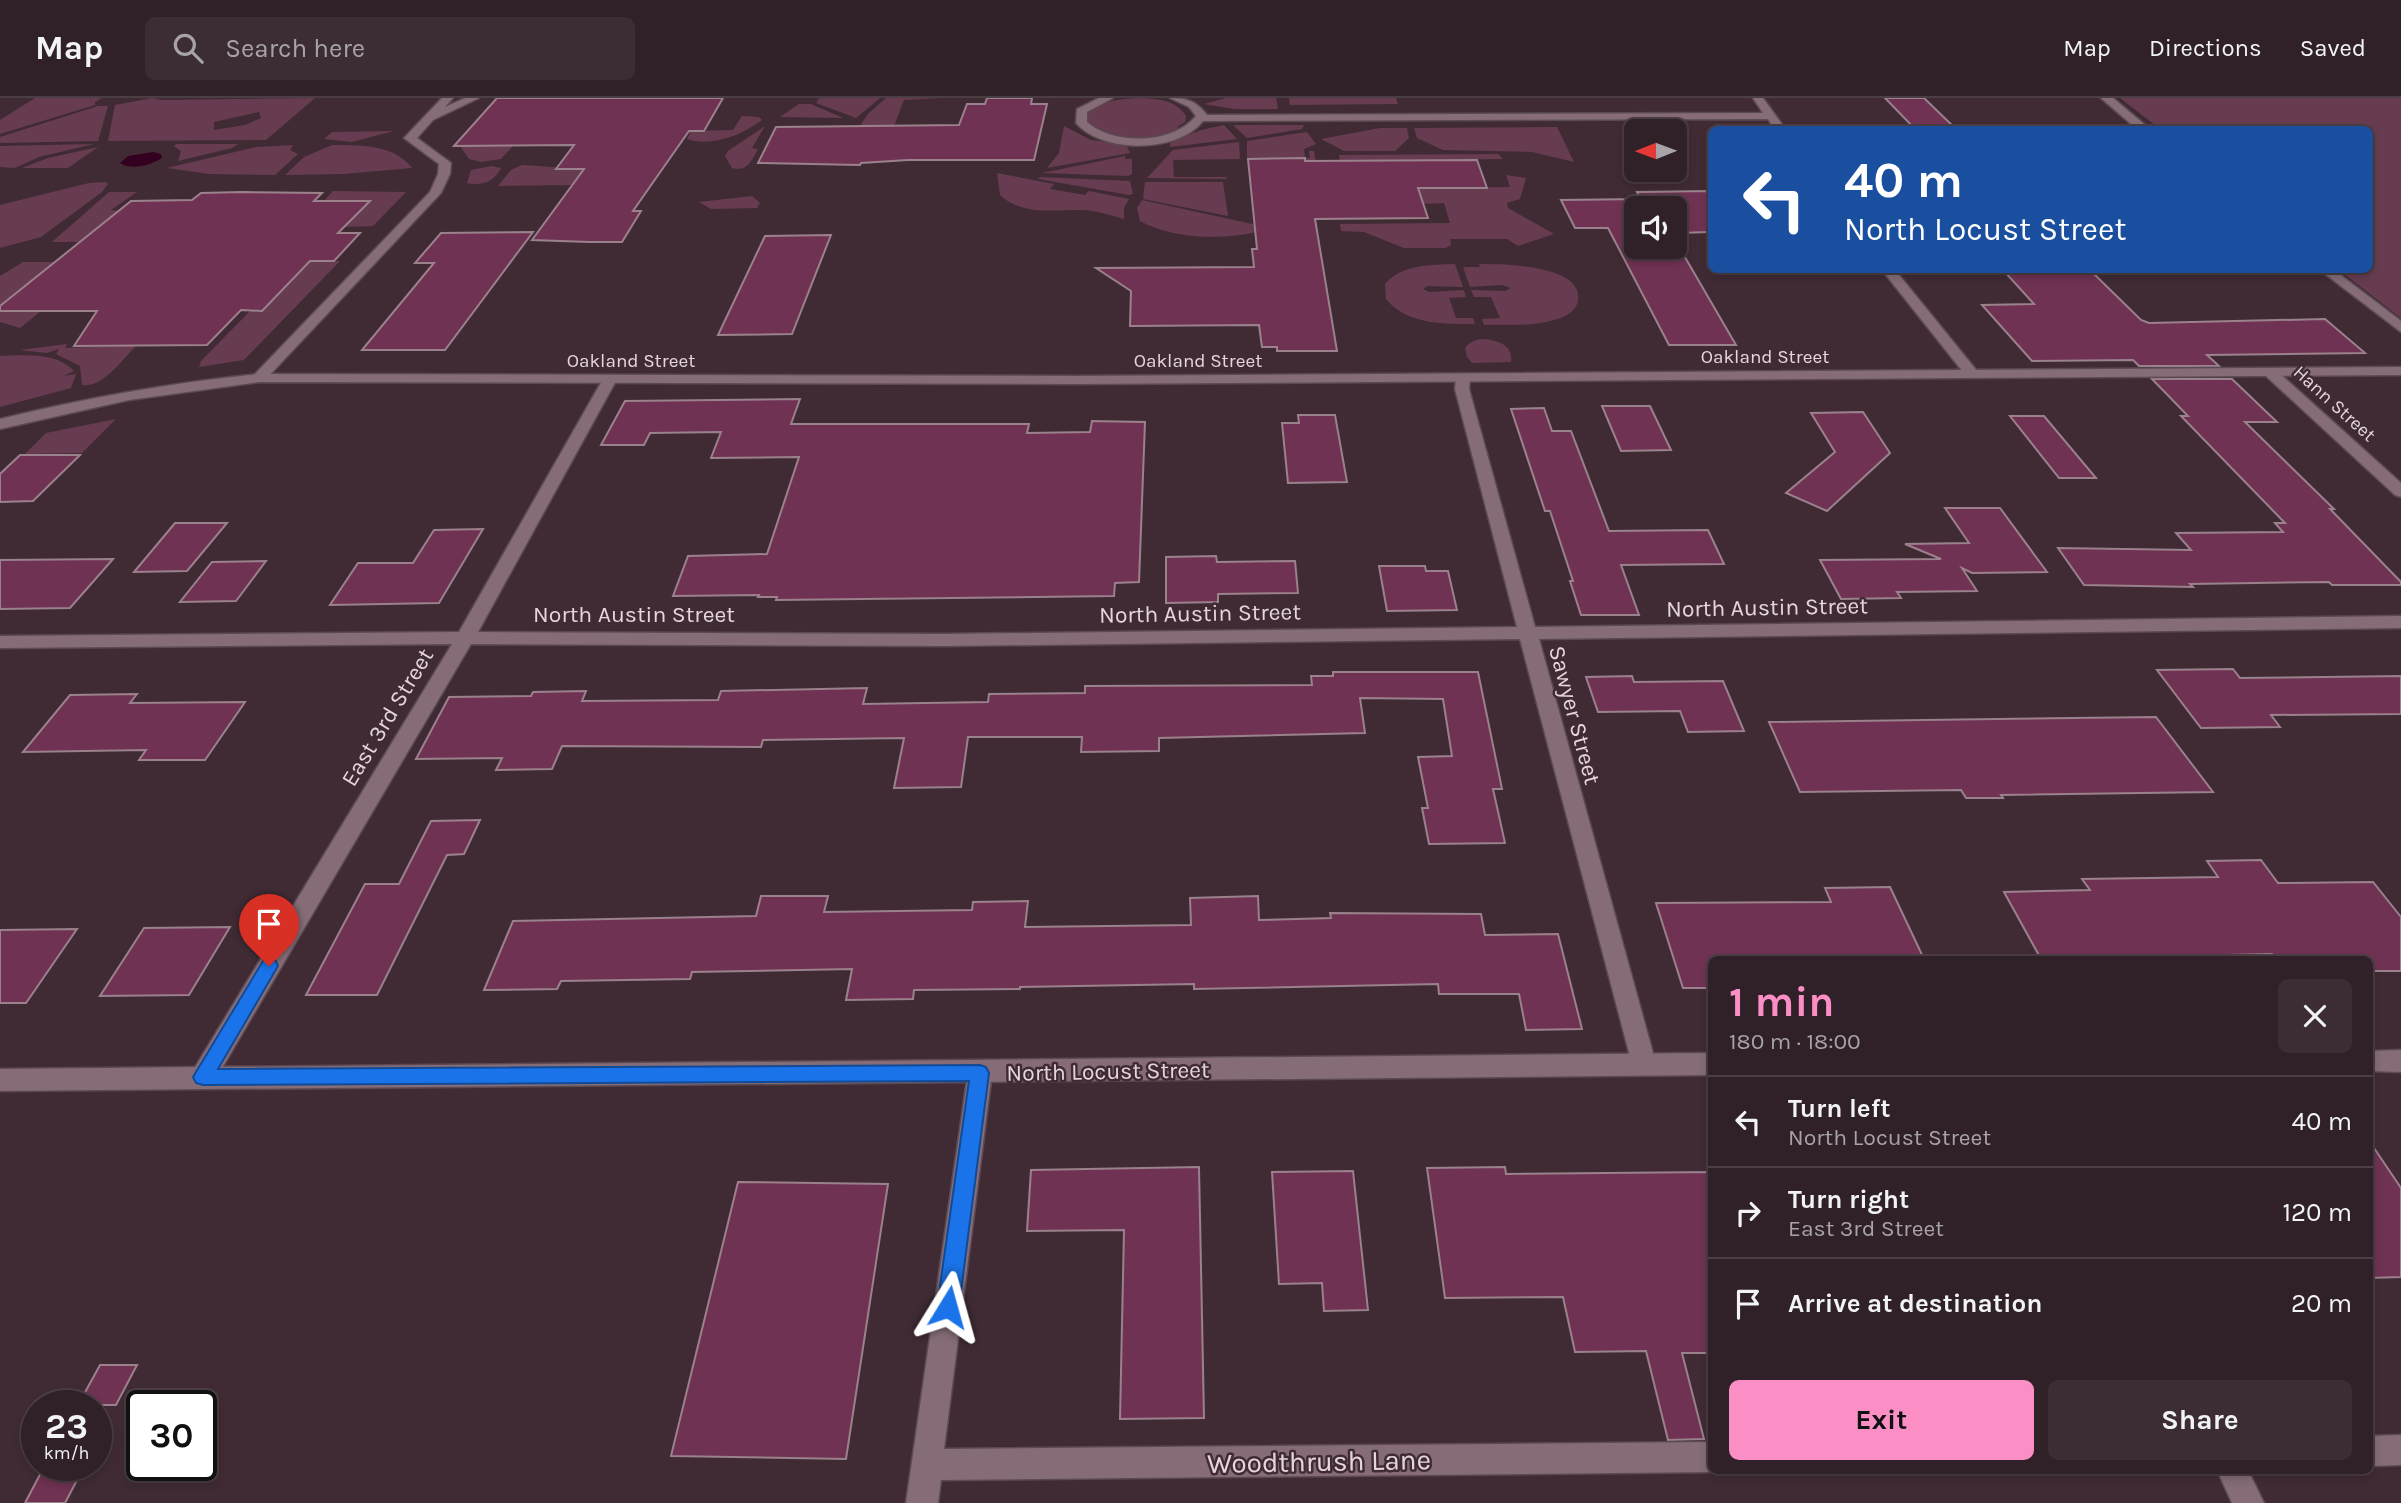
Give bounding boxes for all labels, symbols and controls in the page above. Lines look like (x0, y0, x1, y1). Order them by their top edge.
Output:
search box (145, 17, 635, 80)
text: Map (35, 29, 103, 67)
icon: search (169, 29, 207, 67)
text: Search here (225, 33, 365, 64)
text: Map (2063, 34, 2111, 62)
text: Directions (2149, 34, 2262, 62)
text: Saved (2300, 34, 2366, 62)
north arrow (1624, 119, 1687, 182)
map controls (1624, 119, 1687, 259)
text: 40 m (1844, 152, 1963, 209)
icon: left (1729, 154, 1820, 245)
button: sound (1624, 196, 1687, 259)
text: North Locust Street (1844, 211, 2127, 248)
street label: Oakland Street (1701, 346, 1829, 368)
street label: Oakland Street (567, 350, 695, 372)
street label: Oakland Street (1134, 350, 1262, 372)
street label: Hann Street (2289, 361, 2380, 446)
street label: North Austin Street (1666, 592, 1868, 623)
street label: North Austin Street (1099, 598, 1301, 629)
street label: North Austin Street (533, 601, 735, 628)
street label: East 3rd Street (336, 643, 439, 791)
street label: Sawyer Street (1543, 643, 1606, 788)
pin (239, 894, 299, 966)
icon: arrive (250, 905, 288, 943)
text: 1 min (1729, 977, 1834, 1027)
button: close (2278, 979, 2352, 1053)
text: 180 m · 18:00 (1729, 1028, 1861, 1055)
street label: North Locust Street (1006, 1056, 1210, 1087)
text: Turn left (1788, 1093, 1890, 1124)
icon: left (1729, 1103, 1767, 1141)
text: 40 m (2292, 1106, 2352, 1137)
text: North Locust Street (1788, 1124, 1991, 1151)
text: Turn right (1788, 1184, 1909, 1215)
icon: right (1729, 1194, 1767, 1232)
text: 120 m (2282, 1197, 2352, 1228)
text: East 3rd Street (1788, 1215, 1944, 1242)
position arrow (911, 1270, 985, 1344)
icon: arrive (1729, 1285, 1767, 1323)
text: Arrive at destination (1788, 1288, 2042, 1319)
text: 20 m (2291, 1288, 2352, 1319)
button: Exit (1729, 1380, 2034, 1460)
button: Share (2048, 1380, 2352, 1460)
speed limit sign: 30 (126, 1390, 217, 1481)
text: 23 (45, 1406, 88, 1447)
text: km/h (44, 1442, 89, 1464)
street label: Woodthrush Lane (1207, 1443, 1431, 1480)

